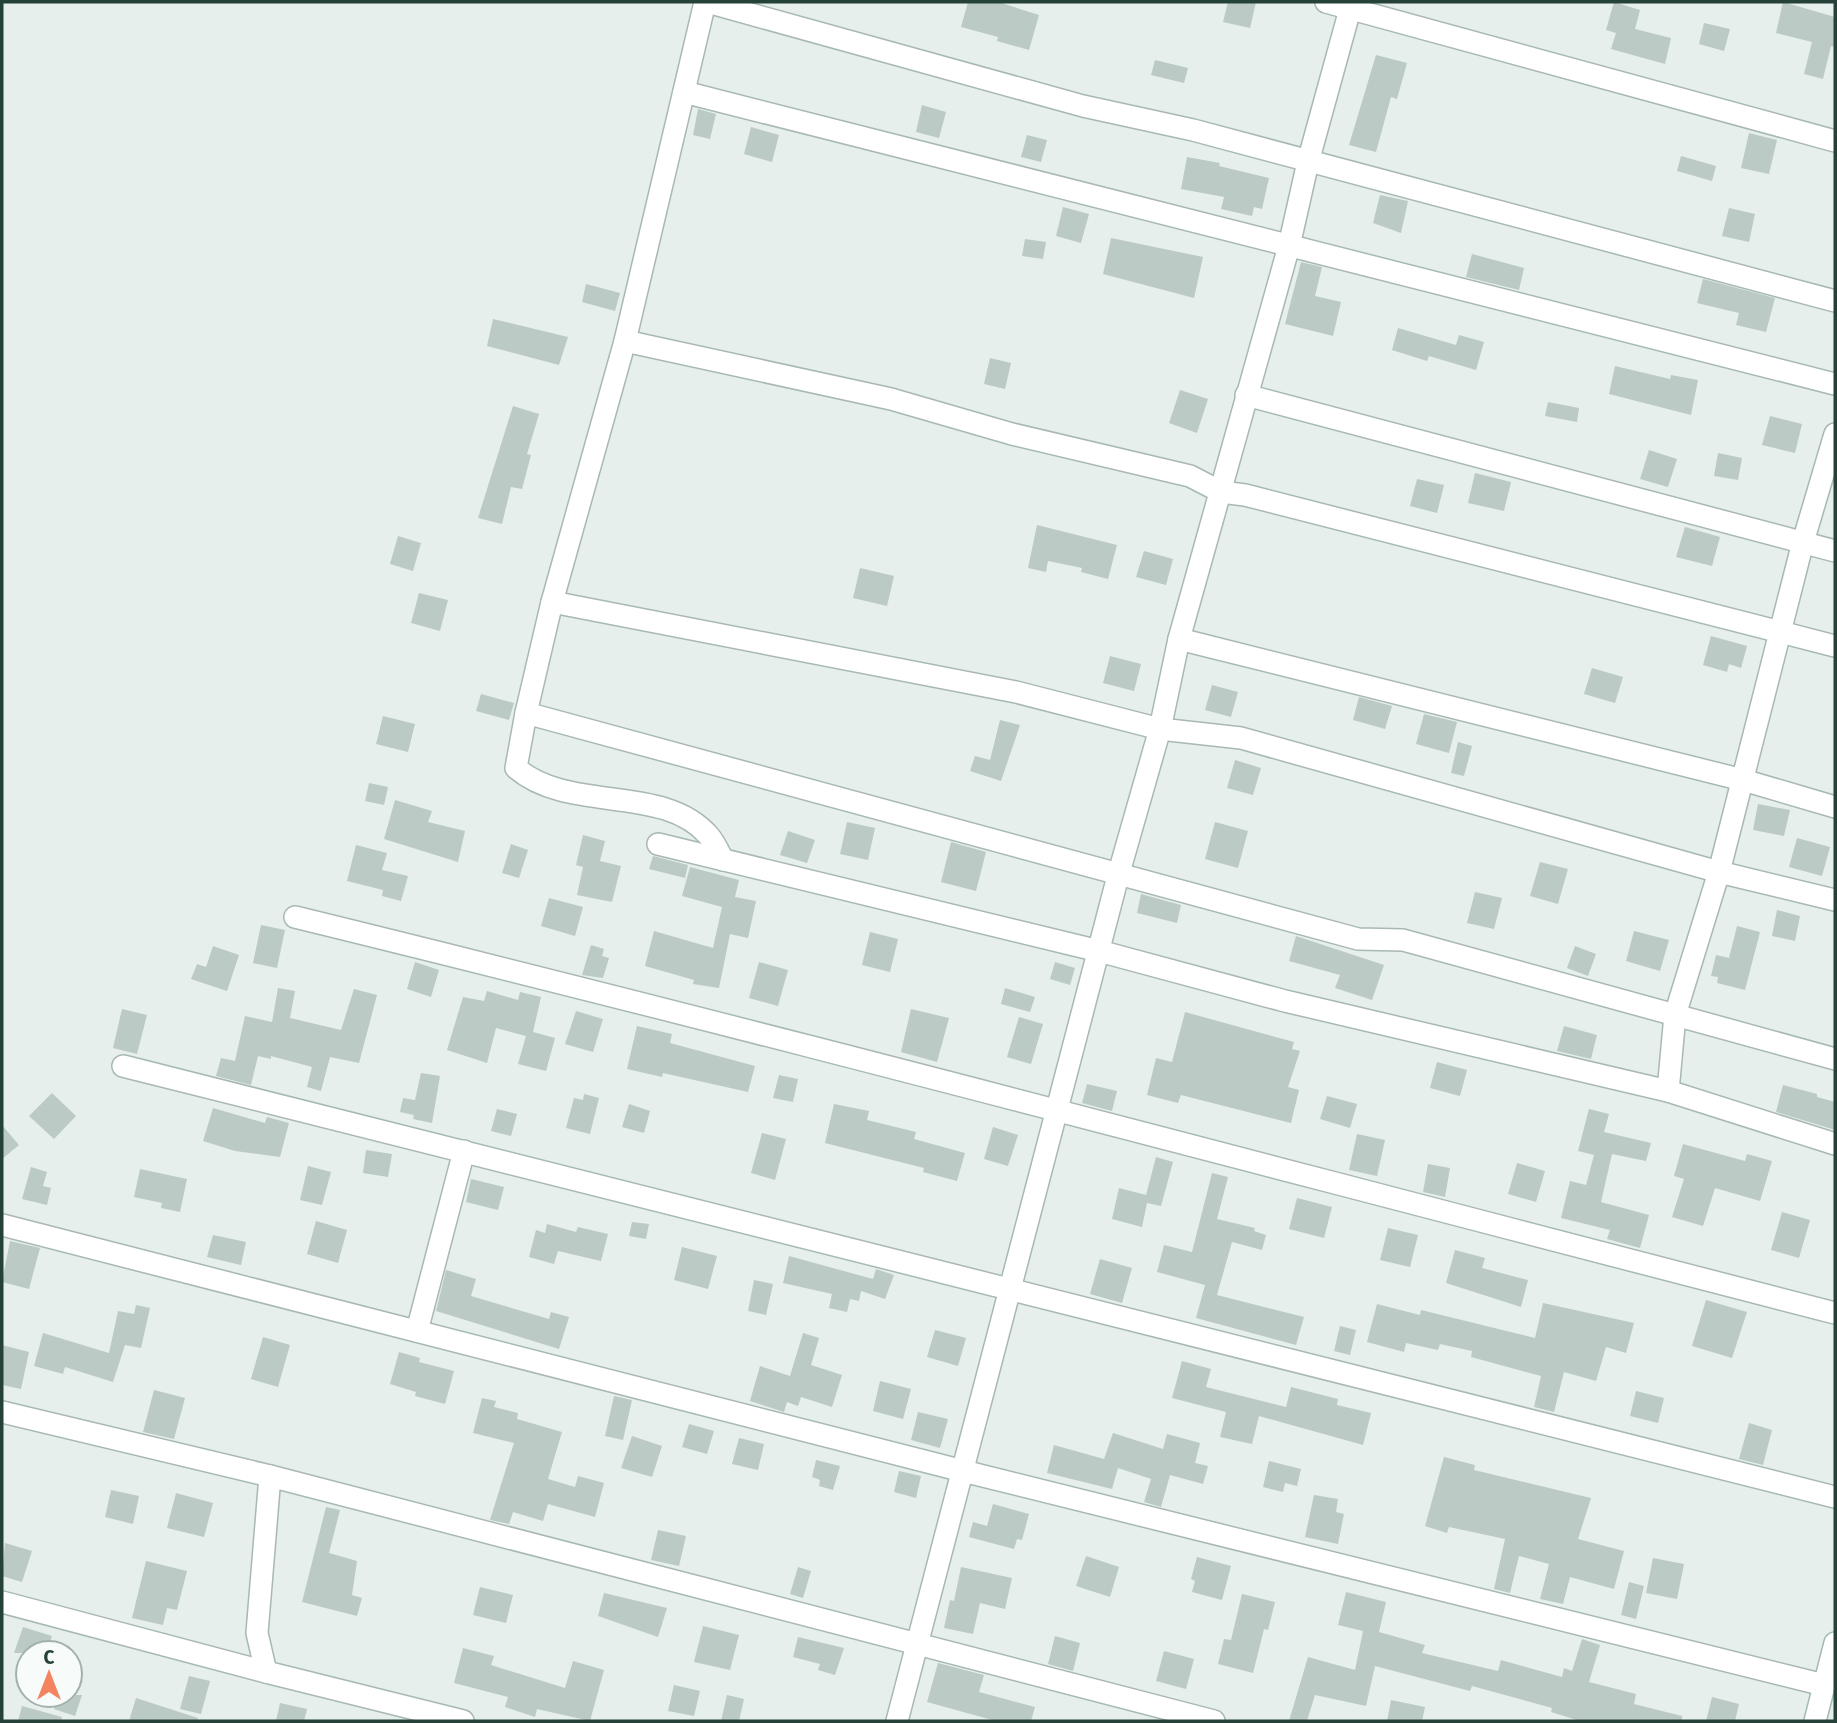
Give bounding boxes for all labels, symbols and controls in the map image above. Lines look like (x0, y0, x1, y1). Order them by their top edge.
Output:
north arrow (14, 1639, 84, 1709)
text: С (44, 1646, 55, 1669)

